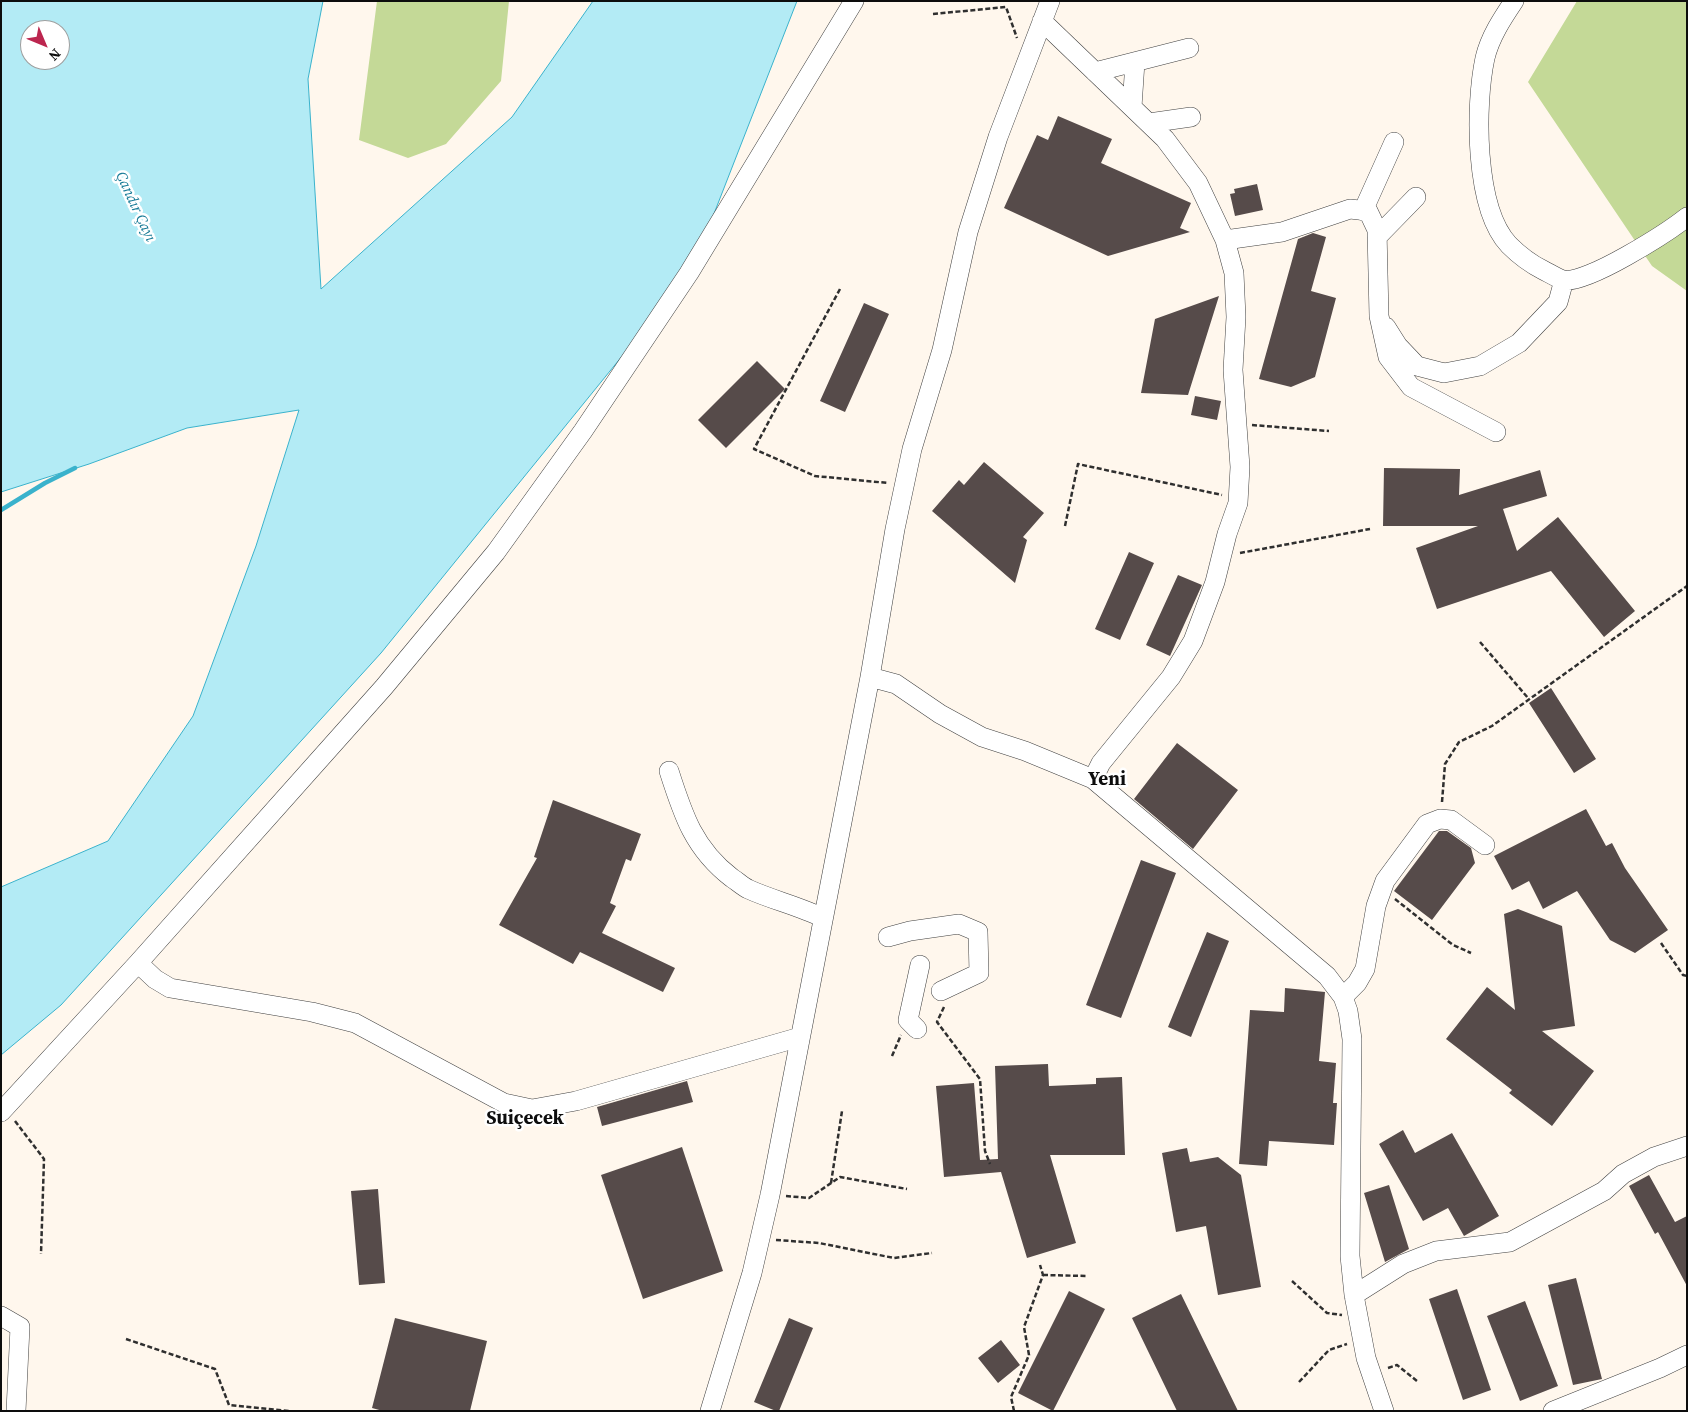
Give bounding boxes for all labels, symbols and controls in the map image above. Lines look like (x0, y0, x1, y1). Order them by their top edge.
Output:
north arrow (20, 20, 70, 70)
text: N (44, 44, 66, 66)
water label: Çandır Çayı (111, 169, 159, 245)
district label: Yeni (1088, 769, 1126, 791)
district label: Suiçecek (486, 1108, 564, 1130)

